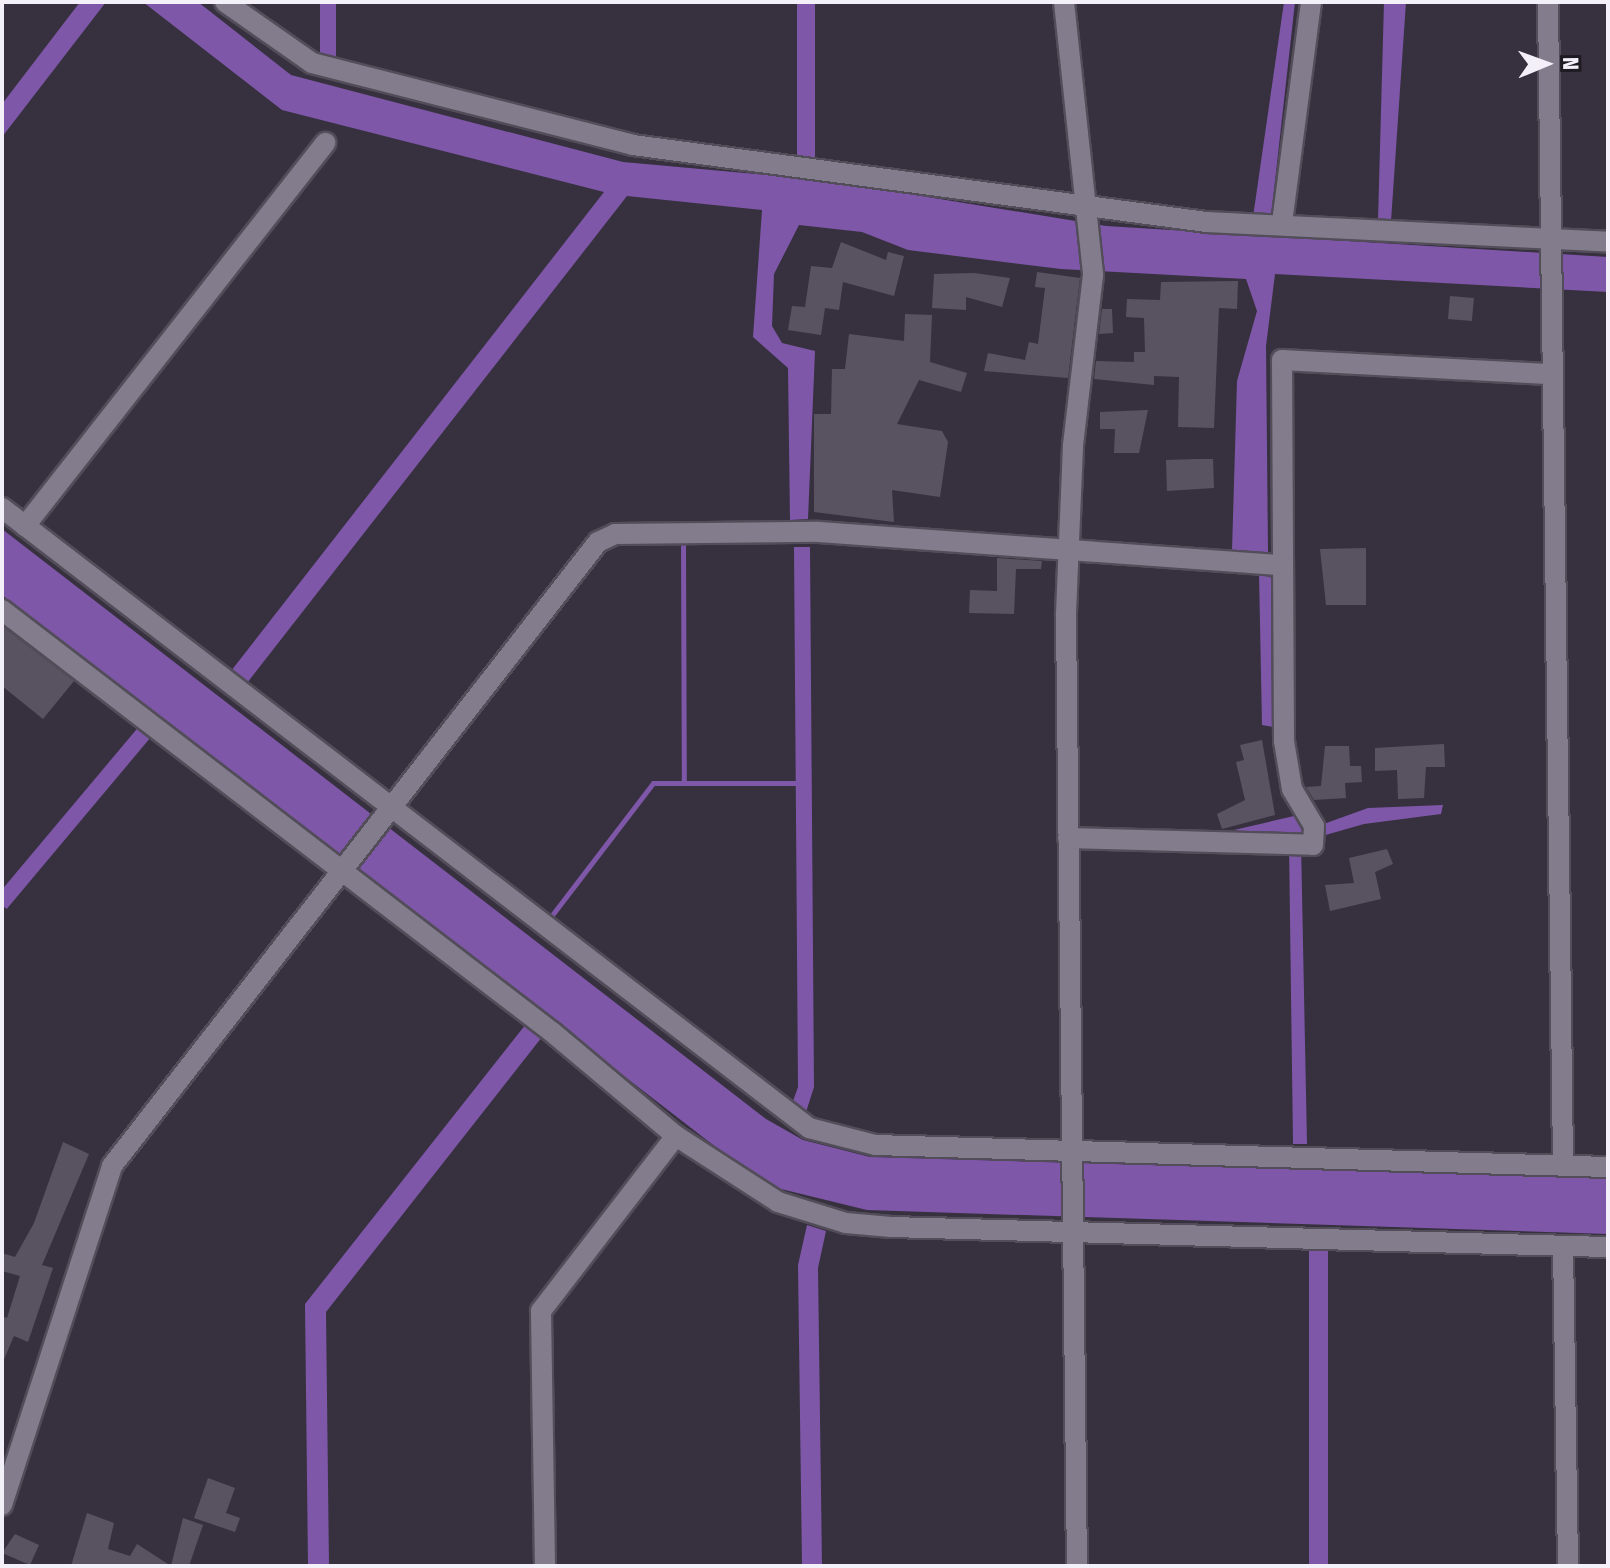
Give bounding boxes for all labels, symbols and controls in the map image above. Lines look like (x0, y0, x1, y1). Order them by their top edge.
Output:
north arrow (1506, 24, 1586, 104)
text: N (1557, 57, 1584, 70)

